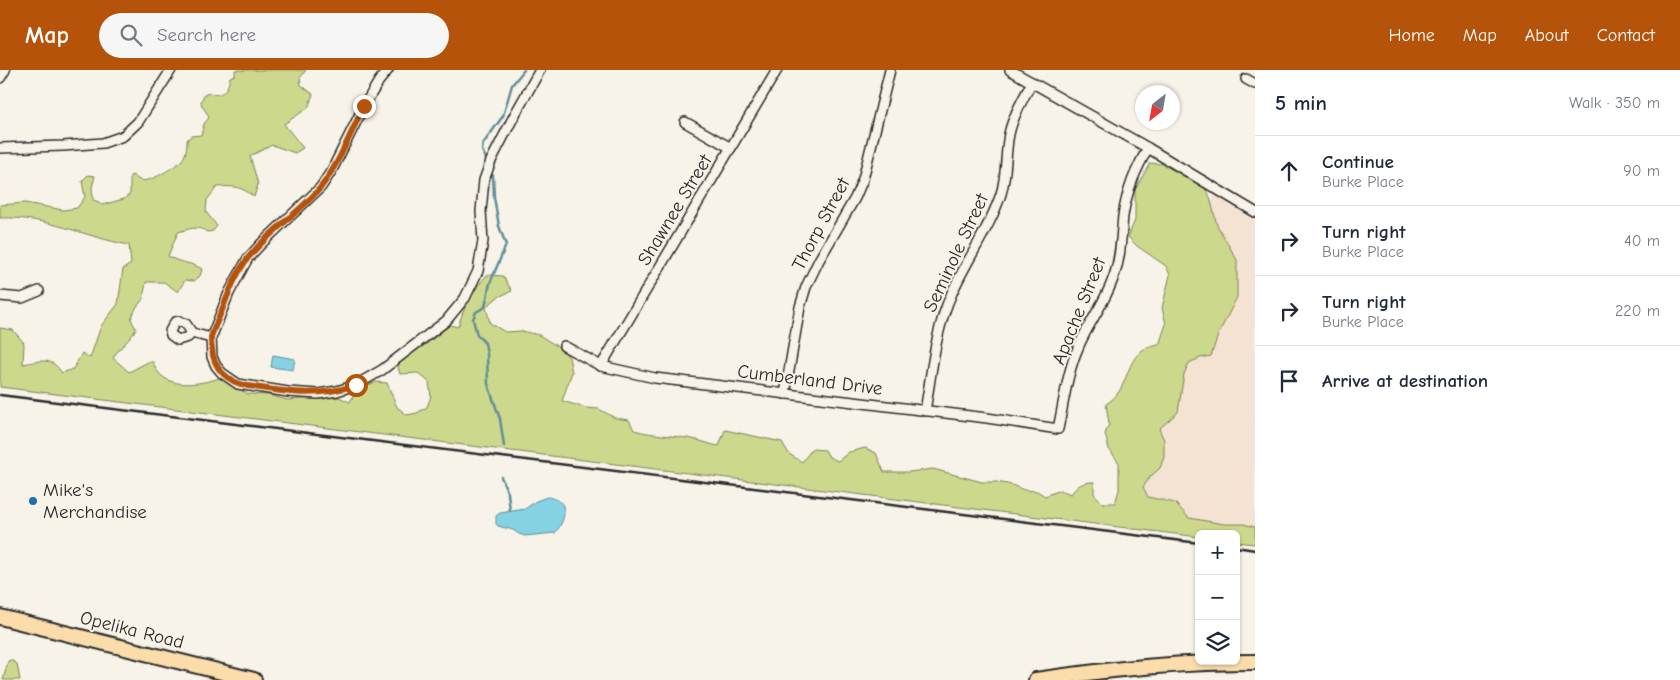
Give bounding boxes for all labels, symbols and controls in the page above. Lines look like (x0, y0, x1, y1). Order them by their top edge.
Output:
search box (99, 13, 449, 58)
text: Map (25, 21, 69, 49)
icon: search (117, 21, 145, 49)
text: Search here (157, 24, 256, 46)
text: Home (1388, 25, 1435, 46)
text: Map (1463, 25, 1497, 46)
text: About (1525, 25, 1569, 46)
text: Contact (1597, 25, 1655, 46)
north arrow (1135, 85, 1180, 130)
text: 5 min (1275, 91, 1327, 115)
text: Walk · 350 m (1569, 94, 1660, 112)
route end (353, 95, 376, 118)
street label: Shawnee Street (633, 150, 717, 269)
text: Continue (1322, 151, 1394, 173)
icon: ahead (1275, 157, 1303, 185)
text: 90 m (1623, 162, 1660, 180)
street label: Thorp Street (787, 173, 855, 274)
text: Burke Place (1322, 173, 1404, 191)
street label: Seminole Street (919, 190, 993, 316)
text: Turn right (1322, 221, 1406, 243)
icon: right (1275, 227, 1303, 255)
text: 40 m (1624, 232, 1660, 250)
text: Burke Place (1322, 243, 1404, 261)
street label: Apache Street (1048, 254, 1111, 368)
text: Turn right (1322, 291, 1406, 313)
icon: right (1275, 297, 1303, 325)
text: 220 m (1615, 302, 1660, 320)
text: Burke Place (1322, 313, 1404, 331)
street label: Cumberland Drive (736, 360, 884, 400)
icon: arrive (1275, 367, 1303, 395)
text: Arrive at destination (1322, 370, 1488, 392)
route start (345, 374, 368, 397)
place label: Mike's Merchandise (43, 479, 147, 523)
marker: Mike's Merchandise (27, 495, 39, 507)
map controls (1195, 530, 1240, 665)
button: + (1195, 530, 1240, 575)
button: − (1195, 575, 1240, 620)
street label: Opelika Road (78, 606, 186, 654)
button: layers (1195, 620, 1240, 665)

